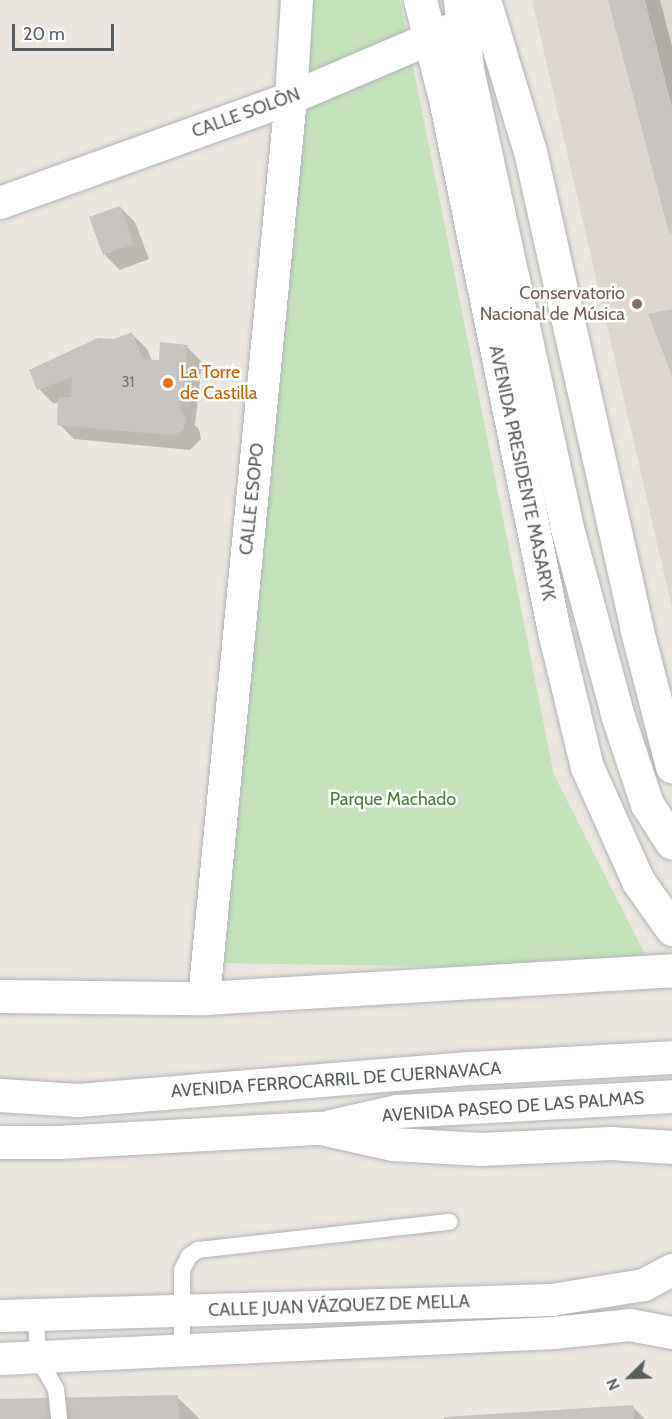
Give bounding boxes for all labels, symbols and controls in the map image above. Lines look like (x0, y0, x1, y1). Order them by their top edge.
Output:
scale bar (15, 12, 117, 50)
text: 20 m (23, 23, 65, 45)
street label: CALLE SOLÒN (189, 83, 303, 143)
place label: Conservatorio Nacional de Música (480, 283, 625, 326)
marker: Conservatorio Nacional de Música (630, 297, 644, 311)
street label: AVENIDA PRESIDENTE MASARYK (484, 343, 560, 603)
place label: La Torre de Castilla (180, 362, 257, 404)
house number: 31 (121, 374, 135, 392)
marker: La Torre de Castilla (161, 376, 175, 390)
street label: CALLE ESOPO (235, 442, 269, 556)
park label: Parque Machado (330, 788, 456, 810)
street label: AVENIDA FERROCARRIL DE CUERNAVACA (170, 1058, 502, 1102)
street label: AVENIDA PASEO DE LAS PALMAS (381, 1087, 645, 1127)
street label: CALLE JUAN VÁZQUEZ DE MELLA (208, 1291, 470, 1321)
north arrow (600, 1347, 660, 1407)
text: N (602, 1375, 624, 1393)

